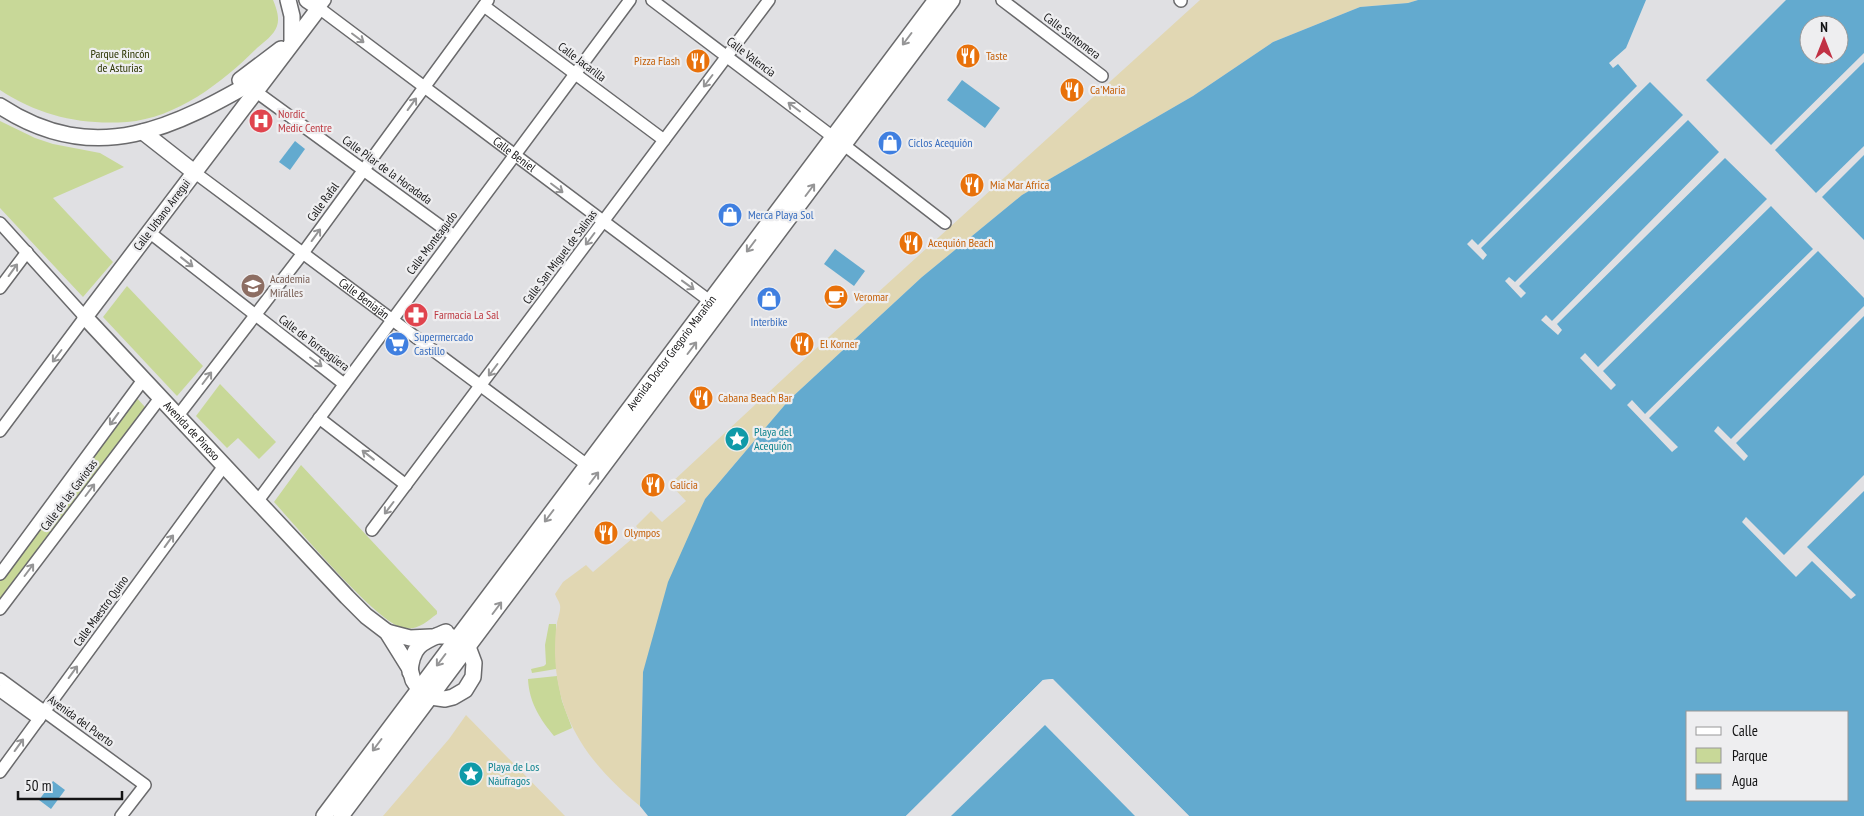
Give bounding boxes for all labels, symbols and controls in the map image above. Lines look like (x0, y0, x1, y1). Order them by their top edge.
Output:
street label: Calle Santomera (1041, 9, 1104, 62)
north arrow (1799, 15, 1849, 65)
text: N (1820, 18, 1828, 36)
one-way arrow (351, 32, 364, 43)
one-way arrow (901, 32, 912, 45)
street label: Calle Valencia (724, 33, 779, 80)
street label: Calle Jacarilla (555, 39, 609, 85)
restaurant icon: Taste (955, 43, 981, 69)
park label: Parque Rincón de Asturias (90, 46, 150, 75)
restaurant icon: Pizza Flash (685, 48, 711, 74)
place label: Taste (986, 48, 1007, 63)
place label: Pizza Flash (634, 53, 680, 68)
one-way arrow (703, 74, 713, 88)
restaurant icon: Ca'Maria (1059, 77, 1085, 103)
place label: Ca'Maria (1090, 82, 1126, 97)
one-way arrow (407, 97, 417, 111)
one-way arrow (788, 102, 801, 113)
place label: Nordic Medic Centre (278, 106, 332, 135)
hospital icon: Nordic Medic Centre (248, 108, 274, 134)
shop icon: Ciclos Acequión (877, 130, 903, 156)
street label: Calle Pilar de la Horadada (340, 132, 435, 207)
street label: Calle Beniel (490, 133, 539, 175)
place label: Ciclos Acequión (908, 135, 973, 150)
restaurant icon: Mia Mar Africa (959, 172, 985, 198)
street label: Calle Urbano Arregui (130, 176, 193, 253)
place label: Mia Mar Africa (990, 177, 1049, 192)
street label: Calle Rafal (303, 179, 342, 224)
one-way arrow (550, 183, 564, 193)
one-way arrow (805, 183, 815, 197)
shop icon: Merca Playa Sol (717, 202, 743, 228)
street label: Calle San Miguel de Salinas (519, 207, 600, 307)
place label: Merca Playa Sol (748, 207, 814, 222)
street label: Calle Monteagudo (403, 208, 460, 277)
one-way arrow (311, 228, 321, 242)
restaurant icon: Acequión Beach (898, 230, 924, 256)
one-way arrow (585, 232, 595, 246)
place label: Acequión Beach (928, 235, 993, 250)
one-way arrow (746, 239, 757, 252)
one-way arrow (180, 257, 193, 268)
one-way arrow (8, 264, 19, 277)
place label: Academia Miralles (270, 271, 310, 300)
school or university icon: Academia Miralles (240, 273, 266, 299)
street label: Calle Beniaján (336, 275, 393, 322)
one-way arrow (681, 280, 695, 290)
cafe icon: Veromar (823, 284, 849, 310)
shop icon: Interbike (756, 286, 782, 312)
place label: Veromar (853, 289, 889, 304)
street label: Avenida Doctor Gregorio Marañón (623, 292, 719, 413)
pharmacy icon: Farmacia La Sal (403, 302, 429, 328)
place label: Farmacia La Sal (434, 307, 499, 322)
street label: Calle de Torreagüera (276, 311, 353, 374)
place label: Interbike (751, 314, 787, 329)
place label: Supermercado Castillo (414, 329, 473, 358)
supermarket icon: Supermercado Castillo (384, 331, 410, 357)
restaurant icon: El Korner (789, 331, 815, 357)
place label: El Korner (820, 336, 859, 351)
one-way arrow (686, 342, 697, 355)
one-way arrow (51, 349, 62, 362)
one-way arrow (309, 357, 323, 367)
one-way arrow (488, 363, 498, 377)
one-way arrow (201, 372, 212, 385)
restaurant icon: Cabana Beach Bar (688, 385, 714, 411)
place label: Cabana Beach Bar (718, 390, 793, 405)
street label: Avenida de Pinoso (161, 398, 223, 463)
one-way arrow (109, 412, 119, 426)
place label: Playa del Acequión (754, 424, 792, 453)
place icon: Playa del Acequión (724, 426, 750, 452)
one-way arrow (362, 450, 375, 461)
street label: Calle de las Gaviotas (37, 456, 100, 533)
one-way arrow (589, 472, 600, 485)
restaurant icon: Galicia (640, 472, 666, 498)
place label: Galicia (670, 477, 698, 492)
one-way arrow (84, 484, 95, 497)
one-way arrow (384, 501, 394, 515)
one-way arrow (543, 509, 554, 522)
restaurant icon: Olympos (593, 520, 619, 546)
place label: Olympos (624, 525, 660, 540)
one-way arrow (164, 535, 175, 548)
one-way arrow (24, 564, 35, 577)
street label: Calle Maestro Quino (70, 572, 131, 649)
one-way arrow (492, 601, 502, 615)
one-way arrow (435, 653, 446, 666)
one-way arrow (68, 665, 78, 679)
street label: Avenida del Puerto (45, 692, 117, 750)
legend (1686, 711, 1849, 801)
text: Calle (1732, 721, 1758, 740)
one-way arrow (14, 738, 24, 752)
one-way arrow (372, 738, 382, 752)
text: Parque (1732, 746, 1768, 765)
place label: Playa de Los Náufragos (488, 759, 539, 788)
place icon: Playa de Los Náufragos (458, 761, 484, 787)
scale bar (18, 768, 121, 800)
text: Agua (1732, 771, 1758, 790)
text: 50 m (25, 776, 51, 795)

